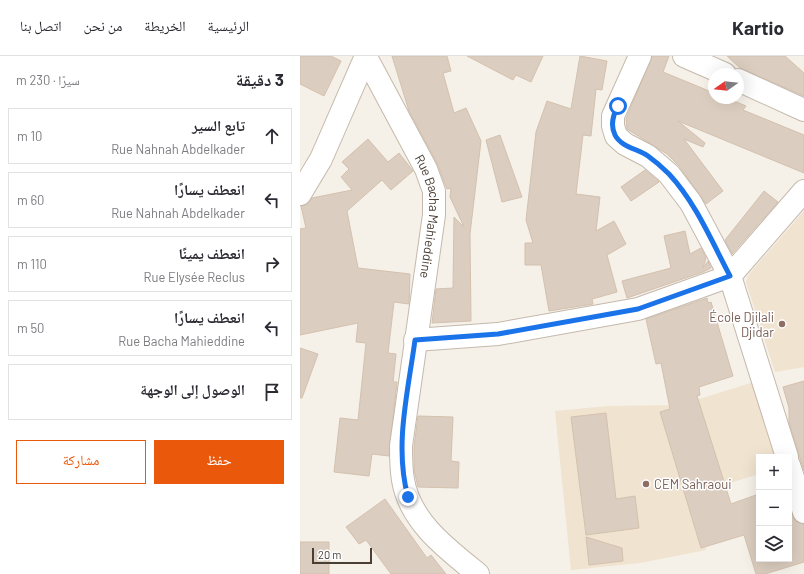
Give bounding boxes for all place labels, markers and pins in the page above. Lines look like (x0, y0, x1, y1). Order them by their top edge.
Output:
place label: École Djilali Djidar (709, 309, 774, 340)
marker: École Djilali Djidar (777, 319, 787, 329)
place label: CEM Sahraoui (654, 476, 732, 492)
marker: CEM Sahraoui (641, 479, 651, 489)

